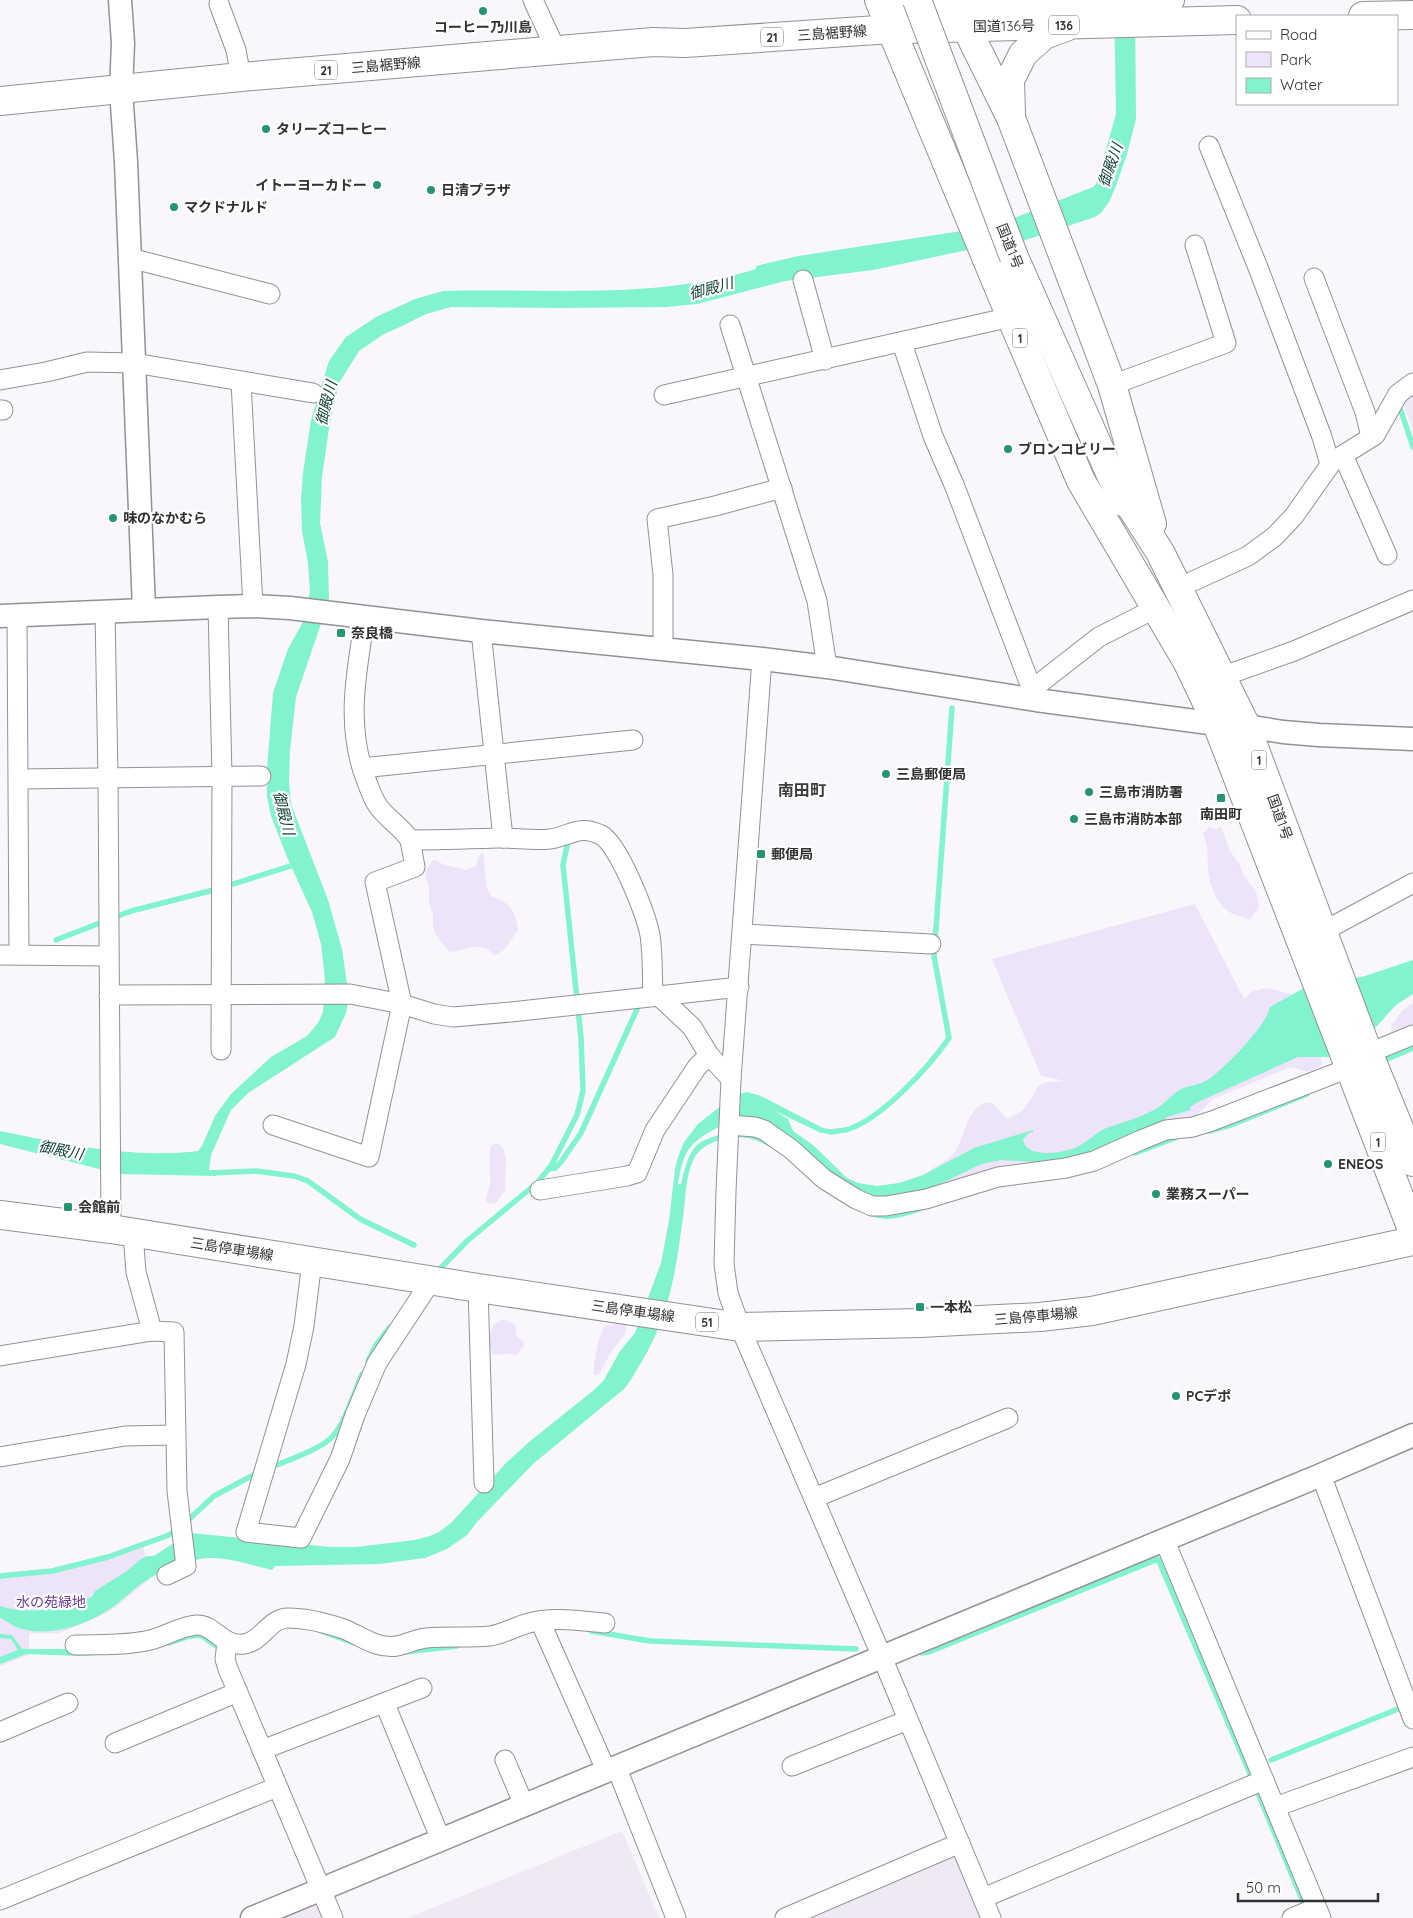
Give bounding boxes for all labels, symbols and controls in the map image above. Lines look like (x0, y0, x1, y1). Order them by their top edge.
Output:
marker: コーヒー乃川島 (477, 5, 489, 17)
legend (1236, 15, 1398, 105)
street label: 国道136号 (973, 16, 1035, 36)
road number: 136 (1049, 16, 1079, 34)
place label: コーヒー乃川島 (434, 18, 532, 36)
street label: 三島裾野線 (796, 22, 868, 44)
text: Road (1280, 25, 1317, 44)
road number: 21 (761, 28, 783, 46)
text: Park (1280, 50, 1312, 69)
street label: 三島裾野線 (350, 53, 422, 77)
road number: 21 (315, 60, 337, 80)
text: Water (1280, 75, 1323, 94)
place label: タリーズコーヒー (276, 120, 387, 138)
marker: タリーズコーヒー (260, 123, 272, 135)
water label: 御殿川 (1094, 139, 1127, 189)
place label: イトーヨーカドー (255, 176, 367, 194)
marker: イトーヨーカドー (371, 179, 383, 191)
place label: 日清プラザ (441, 181, 511, 199)
marker: 日清プラザ (425, 184, 437, 196)
place label: マクドナルド (184, 198, 268, 216)
marker: マクドナルド (168, 201, 180, 213)
street label: 国道1号 (993, 221, 1027, 271)
water label: 御殿川 (687, 272, 737, 303)
road number: 1 (1012, 328, 1028, 348)
water label: 御殿川 (311, 377, 341, 427)
place label: ブロンコビリー (1018, 440, 1116, 458)
marker: ブロンコビリー (1002, 443, 1014, 455)
place label: 味のなかむら (123, 509, 207, 527)
marker: 味のなかむら (107, 512, 119, 524)
place label: 奈良橋 (351, 624, 393, 642)
marker: 奈良橋 (335, 627, 347, 639)
road number: 1 (1252, 750, 1266, 770)
place label: 三島郵便局 (896, 765, 966, 783)
marker: 三島郵便局 (880, 768, 892, 780)
district label: 南田町 (778, 780, 826, 800)
place label: 三島市消防署 (1099, 783, 1183, 801)
marker: 三島市消防署 (1083, 786, 1095, 798)
water label: 御殿川 (269, 789, 299, 839)
marker: 南田町 (1215, 792, 1227, 804)
street label: 国道1号 (1263, 792, 1297, 842)
place label: 南田町 (1200, 805, 1242, 823)
place label: 三島市消防本部 (1084, 810, 1182, 828)
marker: 三島市消防本部 (1068, 813, 1080, 825)
place label: 郵便局 (771, 845, 813, 863)
marker: 郵便局 (755, 848, 767, 860)
road number: 1 (1370, 1132, 1386, 1152)
water label: 御殿川 (37, 1136, 87, 1164)
place label: ENEOS (1338, 1155, 1383, 1173)
marker: ENEOS (1322, 1158, 1334, 1170)
place label: 業務スーパー (1166, 1185, 1250, 1203)
marker: 業務スーパー (1150, 1188, 1162, 1200)
place label: 会館前 (78, 1198, 120, 1216)
marker: 会館前 (62, 1201, 74, 1213)
street label: 三島停車場線 (189, 1234, 275, 1264)
street label: 三島停車場線 (590, 1296, 676, 1326)
place label: 一本松 (930, 1298, 972, 1316)
marker: 一本松 (914, 1301, 926, 1313)
street label: 三島停車場線 (993, 1303, 1079, 1329)
road number: 51 (696, 1312, 718, 1331)
place label: PCデポ (1186, 1387, 1231, 1405)
marker: PCデポ (1170, 1390, 1182, 1402)
park label: 水の苑緑地 (16, 1593, 86, 1611)
scale bar (1238, 1870, 1378, 1902)
text: 50 m (1246, 1878, 1281, 1897)

